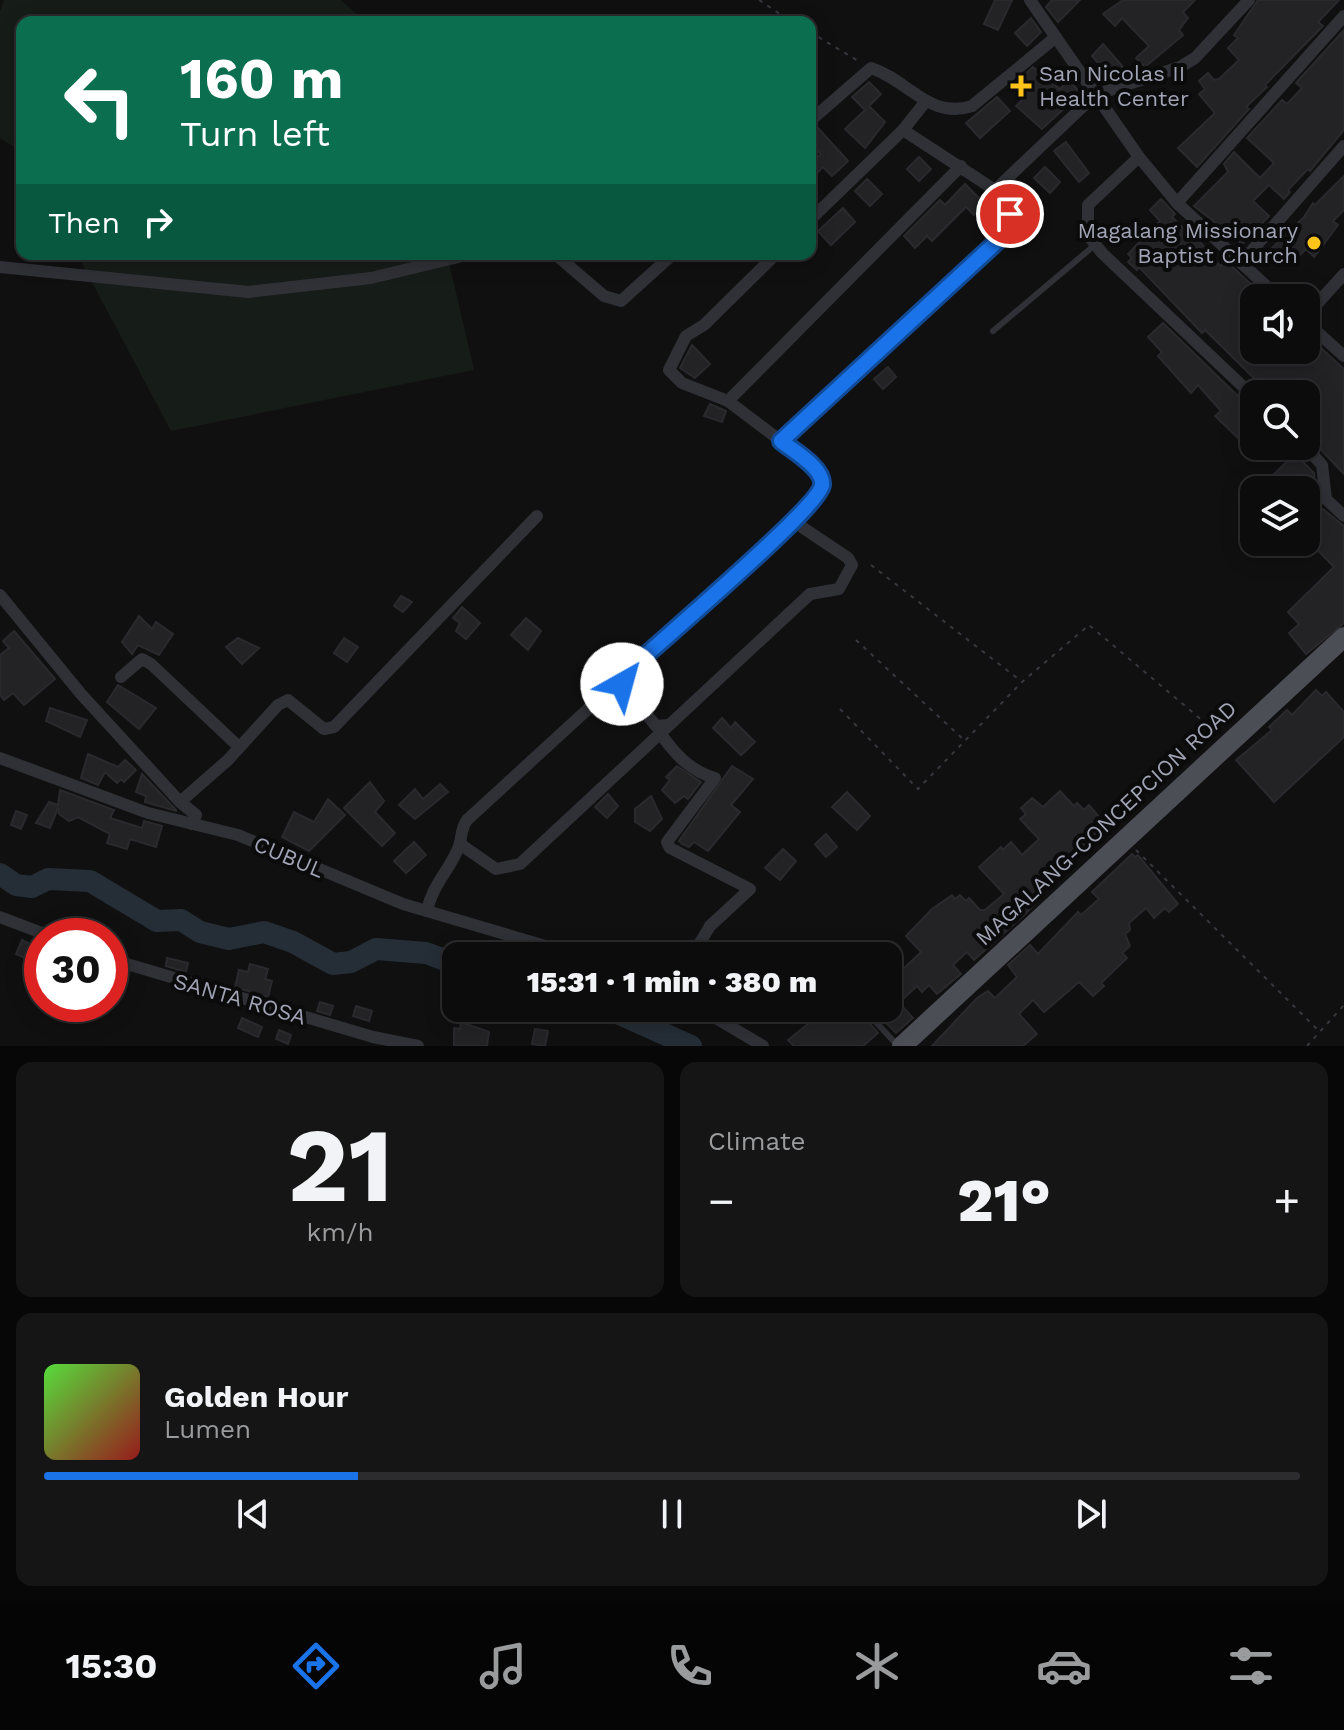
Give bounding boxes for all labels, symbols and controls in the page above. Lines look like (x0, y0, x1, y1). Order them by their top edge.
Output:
text: 160 m (180, 46, 343, 112)
icon: left (48, 48, 152, 152)
place label: San Nicolas II Health Center (1039, 61, 1189, 111)
marker: San Nicolas II Health Center (1010, 75, 1032, 97)
text: Turn left (180, 113, 330, 155)
pin (976, 180, 1044, 248)
icon: arrive (988, 192, 1032, 236)
icon: right (136, 200, 180, 244)
text: Then (48, 205, 120, 240)
place label: Magalang Missionary Baptist Church (1077, 218, 1299, 268)
marker: Magalang Missionary Baptist Church (1305, 234, 1323, 252)
map controls (1240, 284, 1320, 556)
button: sound (1240, 284, 1320, 364)
button: search (1240, 380, 1320, 460)
button: layers (1240, 476, 1320, 556)
position arrow (580, 642, 664, 726)
street label: MAGALANG-CONCEPCION ROAD (971, 696, 1241, 950)
street label: CUBUL (250, 831, 328, 883)
speed limit sign: 30 (24, 918, 128, 1022)
text: 15:31 · 1 min · 380 m (527, 964, 817, 999)
street label: SANTA ROSA (171, 968, 309, 1030)
text: 21 (287, 1104, 393, 1226)
text: Climate (708, 1126, 806, 1156)
text: 21° (957, 1165, 1051, 1236)
text: − (708, 1175, 735, 1227)
text: + (1273, 1175, 1300, 1227)
text: km/h (307, 1217, 373, 1247)
text: Golden Hour (164, 1379, 348, 1414)
text: Lumen (164, 1414, 251, 1444)
icon: previous (231, 1492, 275, 1536)
icon: pause (650, 1492, 694, 1536)
icon: next (1069, 1492, 1113, 1536)
icon: directions (288, 1638, 344, 1694)
icon: music (475, 1638, 531, 1694)
icon: phone (662, 1638, 718, 1694)
icon: climate (849, 1638, 905, 1694)
icon: car (1036, 1638, 1092, 1694)
icon: filters (1223, 1638, 1279, 1694)
text: 15:30 (65, 1645, 157, 1687)

